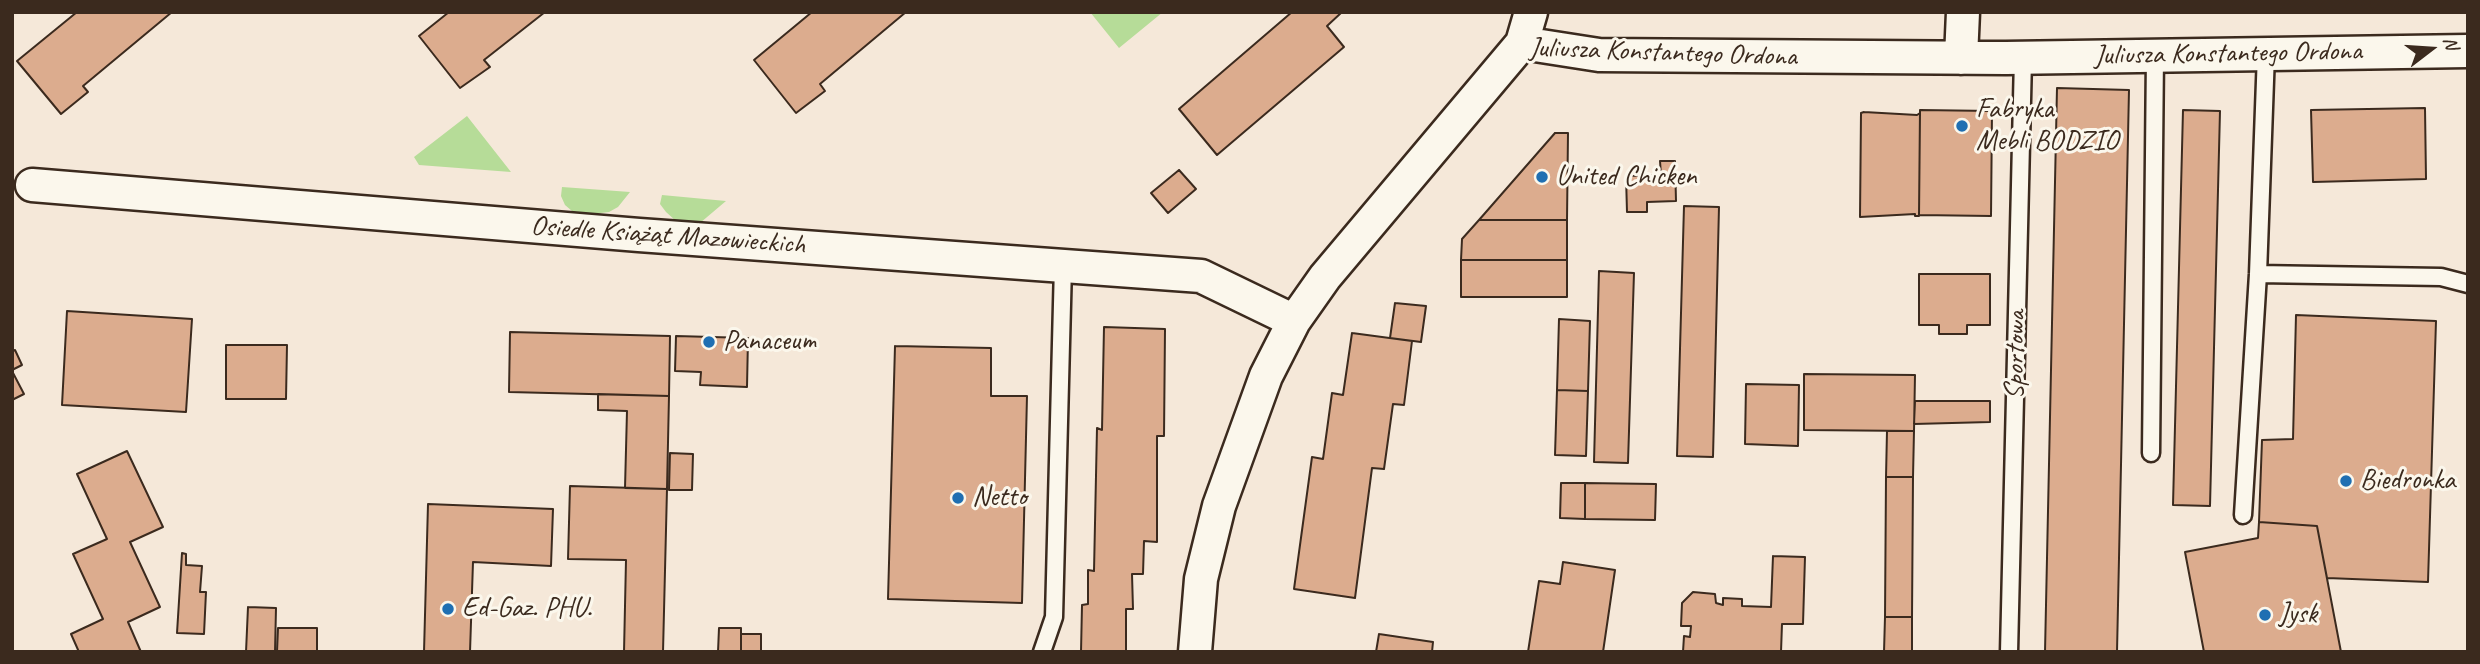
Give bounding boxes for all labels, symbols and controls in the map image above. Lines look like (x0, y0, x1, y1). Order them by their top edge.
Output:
north arrow (2396, 14, 2466, 84)
street label: Juliusza Konstantego Ordona (1529, 32, 1797, 74)
text: N (2438, 34, 2464, 52)
street label: Juliusza Konstantego Ordona (2094, 35, 2362, 73)
place label: Fabryka Mebli BODZIO (1976, 93, 2118, 159)
marker: Fabryka Mebli BODZIO (1954, 118, 1970, 134)
place label: United Chicken (1556, 160, 1697, 194)
marker: United Chicken (1534, 169, 1550, 185)
street label: Osiedle Książąt Mazowieckich (530, 210, 806, 262)
street label: Sportowa (1998, 310, 2034, 400)
place label: Panaceum (723, 325, 816, 359)
marker: Panaceum (701, 334, 717, 350)
place label: Biedronka (2360, 464, 2455, 498)
marker: Biedronka (2338, 473, 2354, 489)
place label: Netto (972, 481, 1027, 515)
marker: Netto (950, 490, 966, 506)
place label: Ed-Gaz. PHU. (462, 592, 592, 626)
place label: Jysk (2279, 598, 2317, 632)
marker: Ed-Gaz. PHU. (440, 601, 456, 617)
marker: Jysk (2257, 607, 2273, 623)

